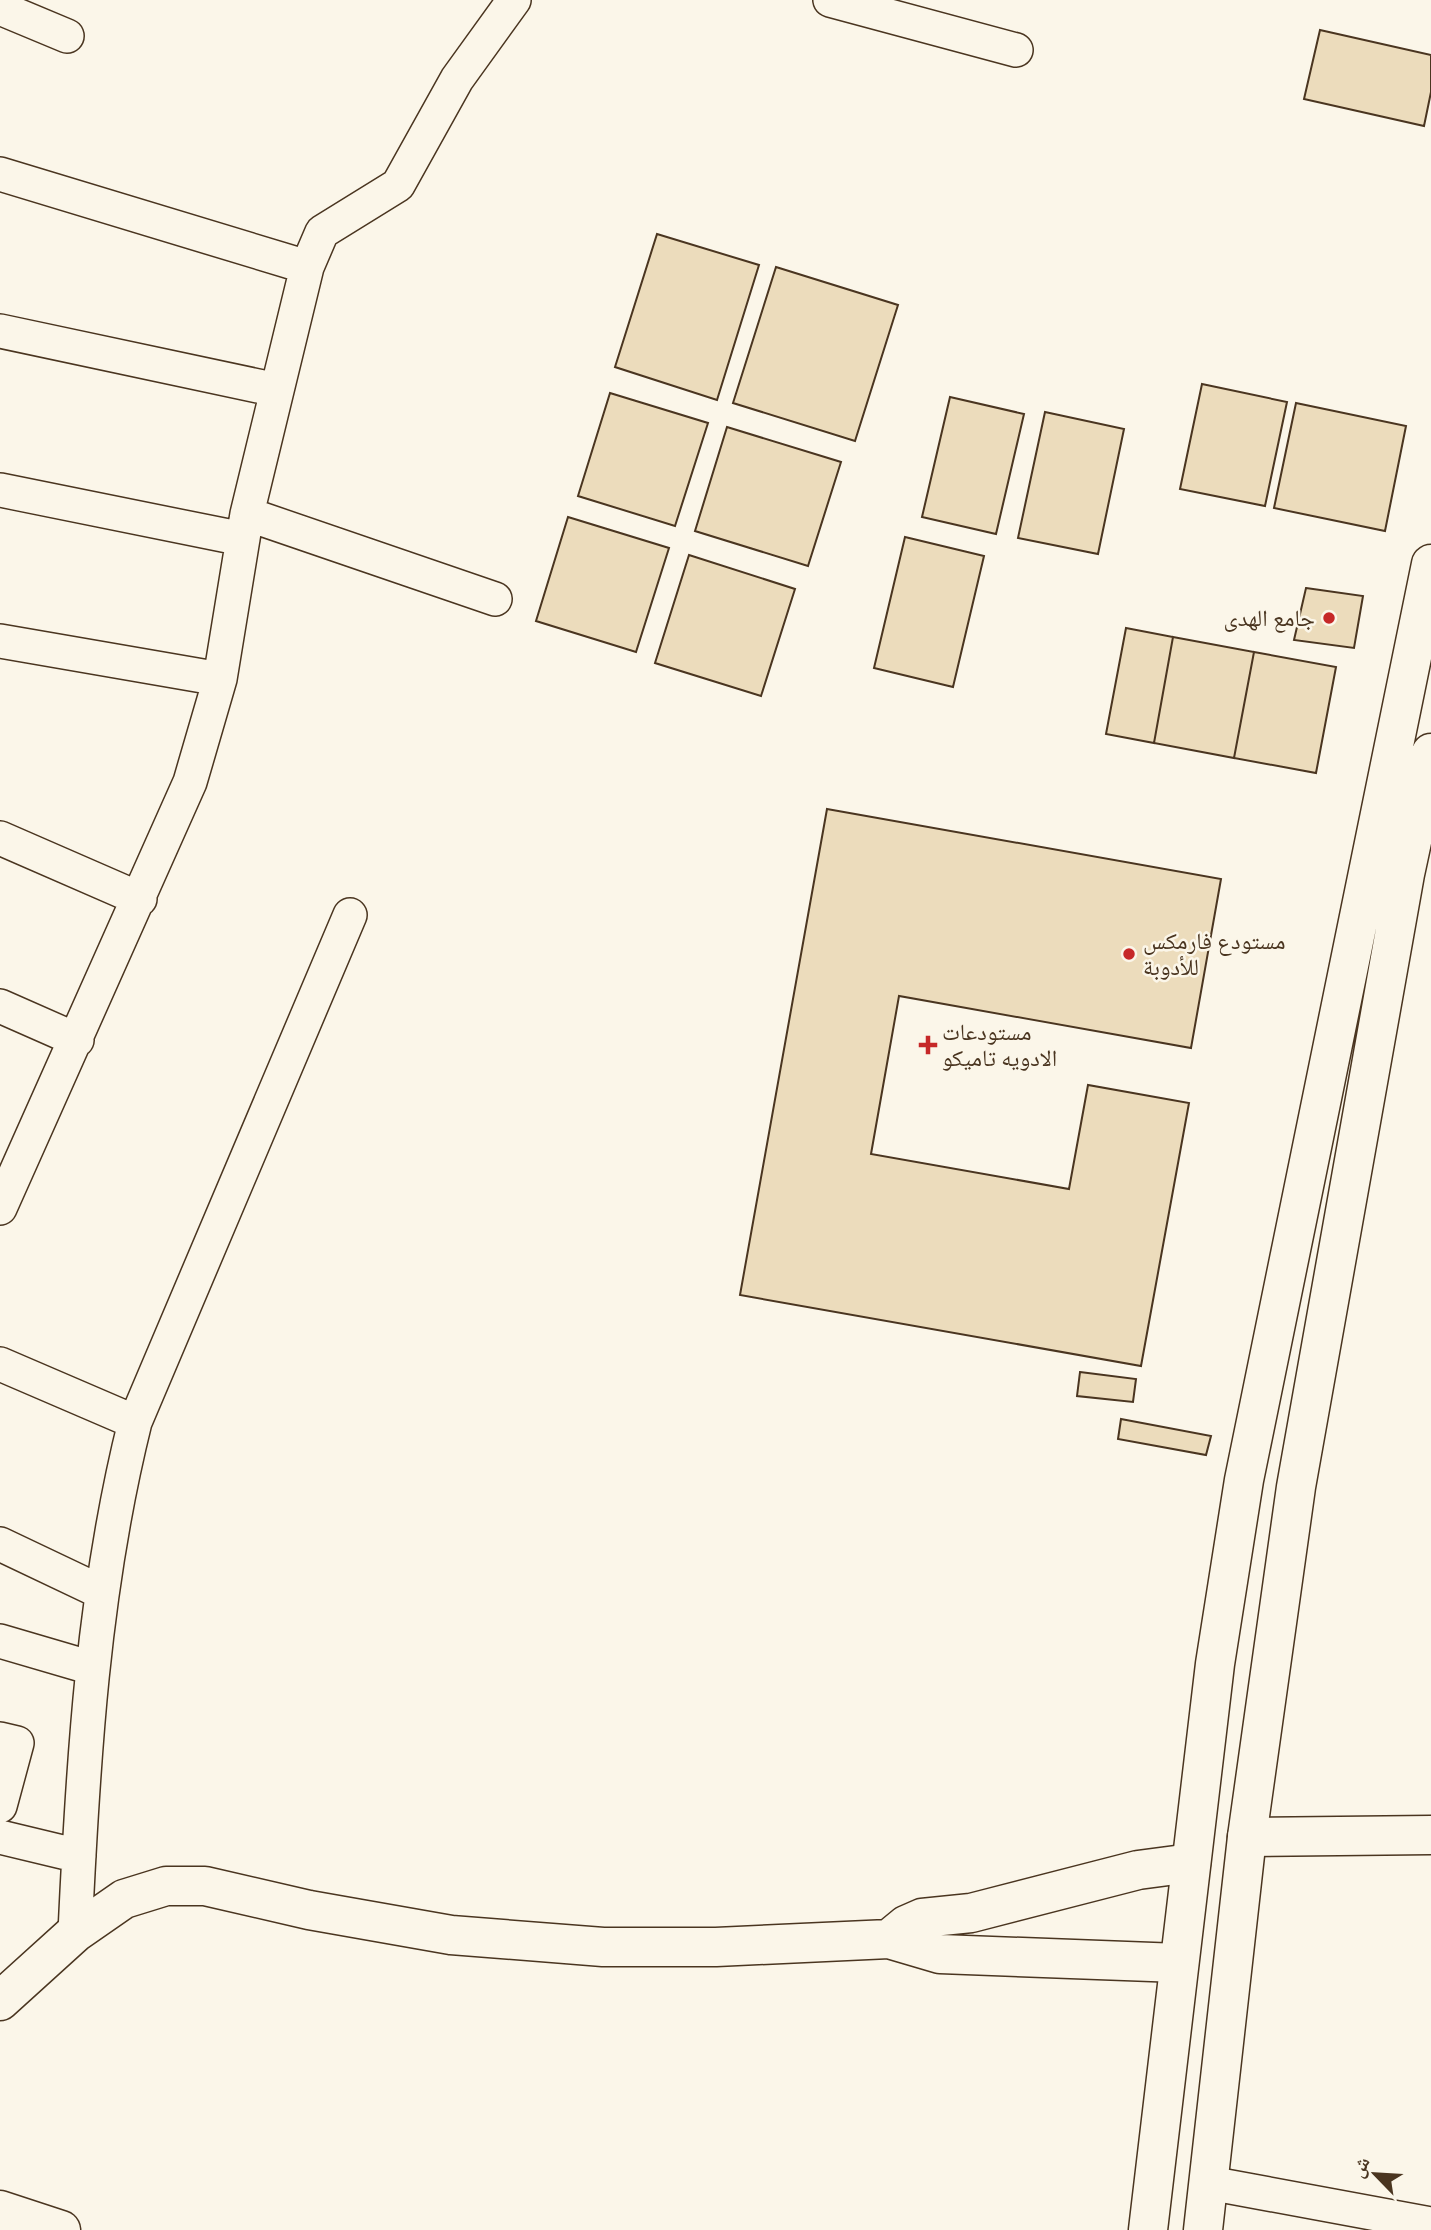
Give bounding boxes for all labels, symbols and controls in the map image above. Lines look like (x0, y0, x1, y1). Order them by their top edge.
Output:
place label: جامع الهدى (1223, 602, 1315, 633)
marker: جامع الهدى (1321, 610, 1337, 626)
place label: مستودع فارمكس للأدوبة (1143, 925, 1285, 981)
marker: مستودع فارمكس للأدوبة (1121, 946, 1137, 962)
place label: مستودعات الادويه تاميكو (942, 1016, 1057, 1072)
marker: مستودعات الادويه تاميكو (920, 1037, 936, 1053)
north arrow (1340, 2139, 1410, 2209)
text: ش (1344, 2153, 1375, 2181)

